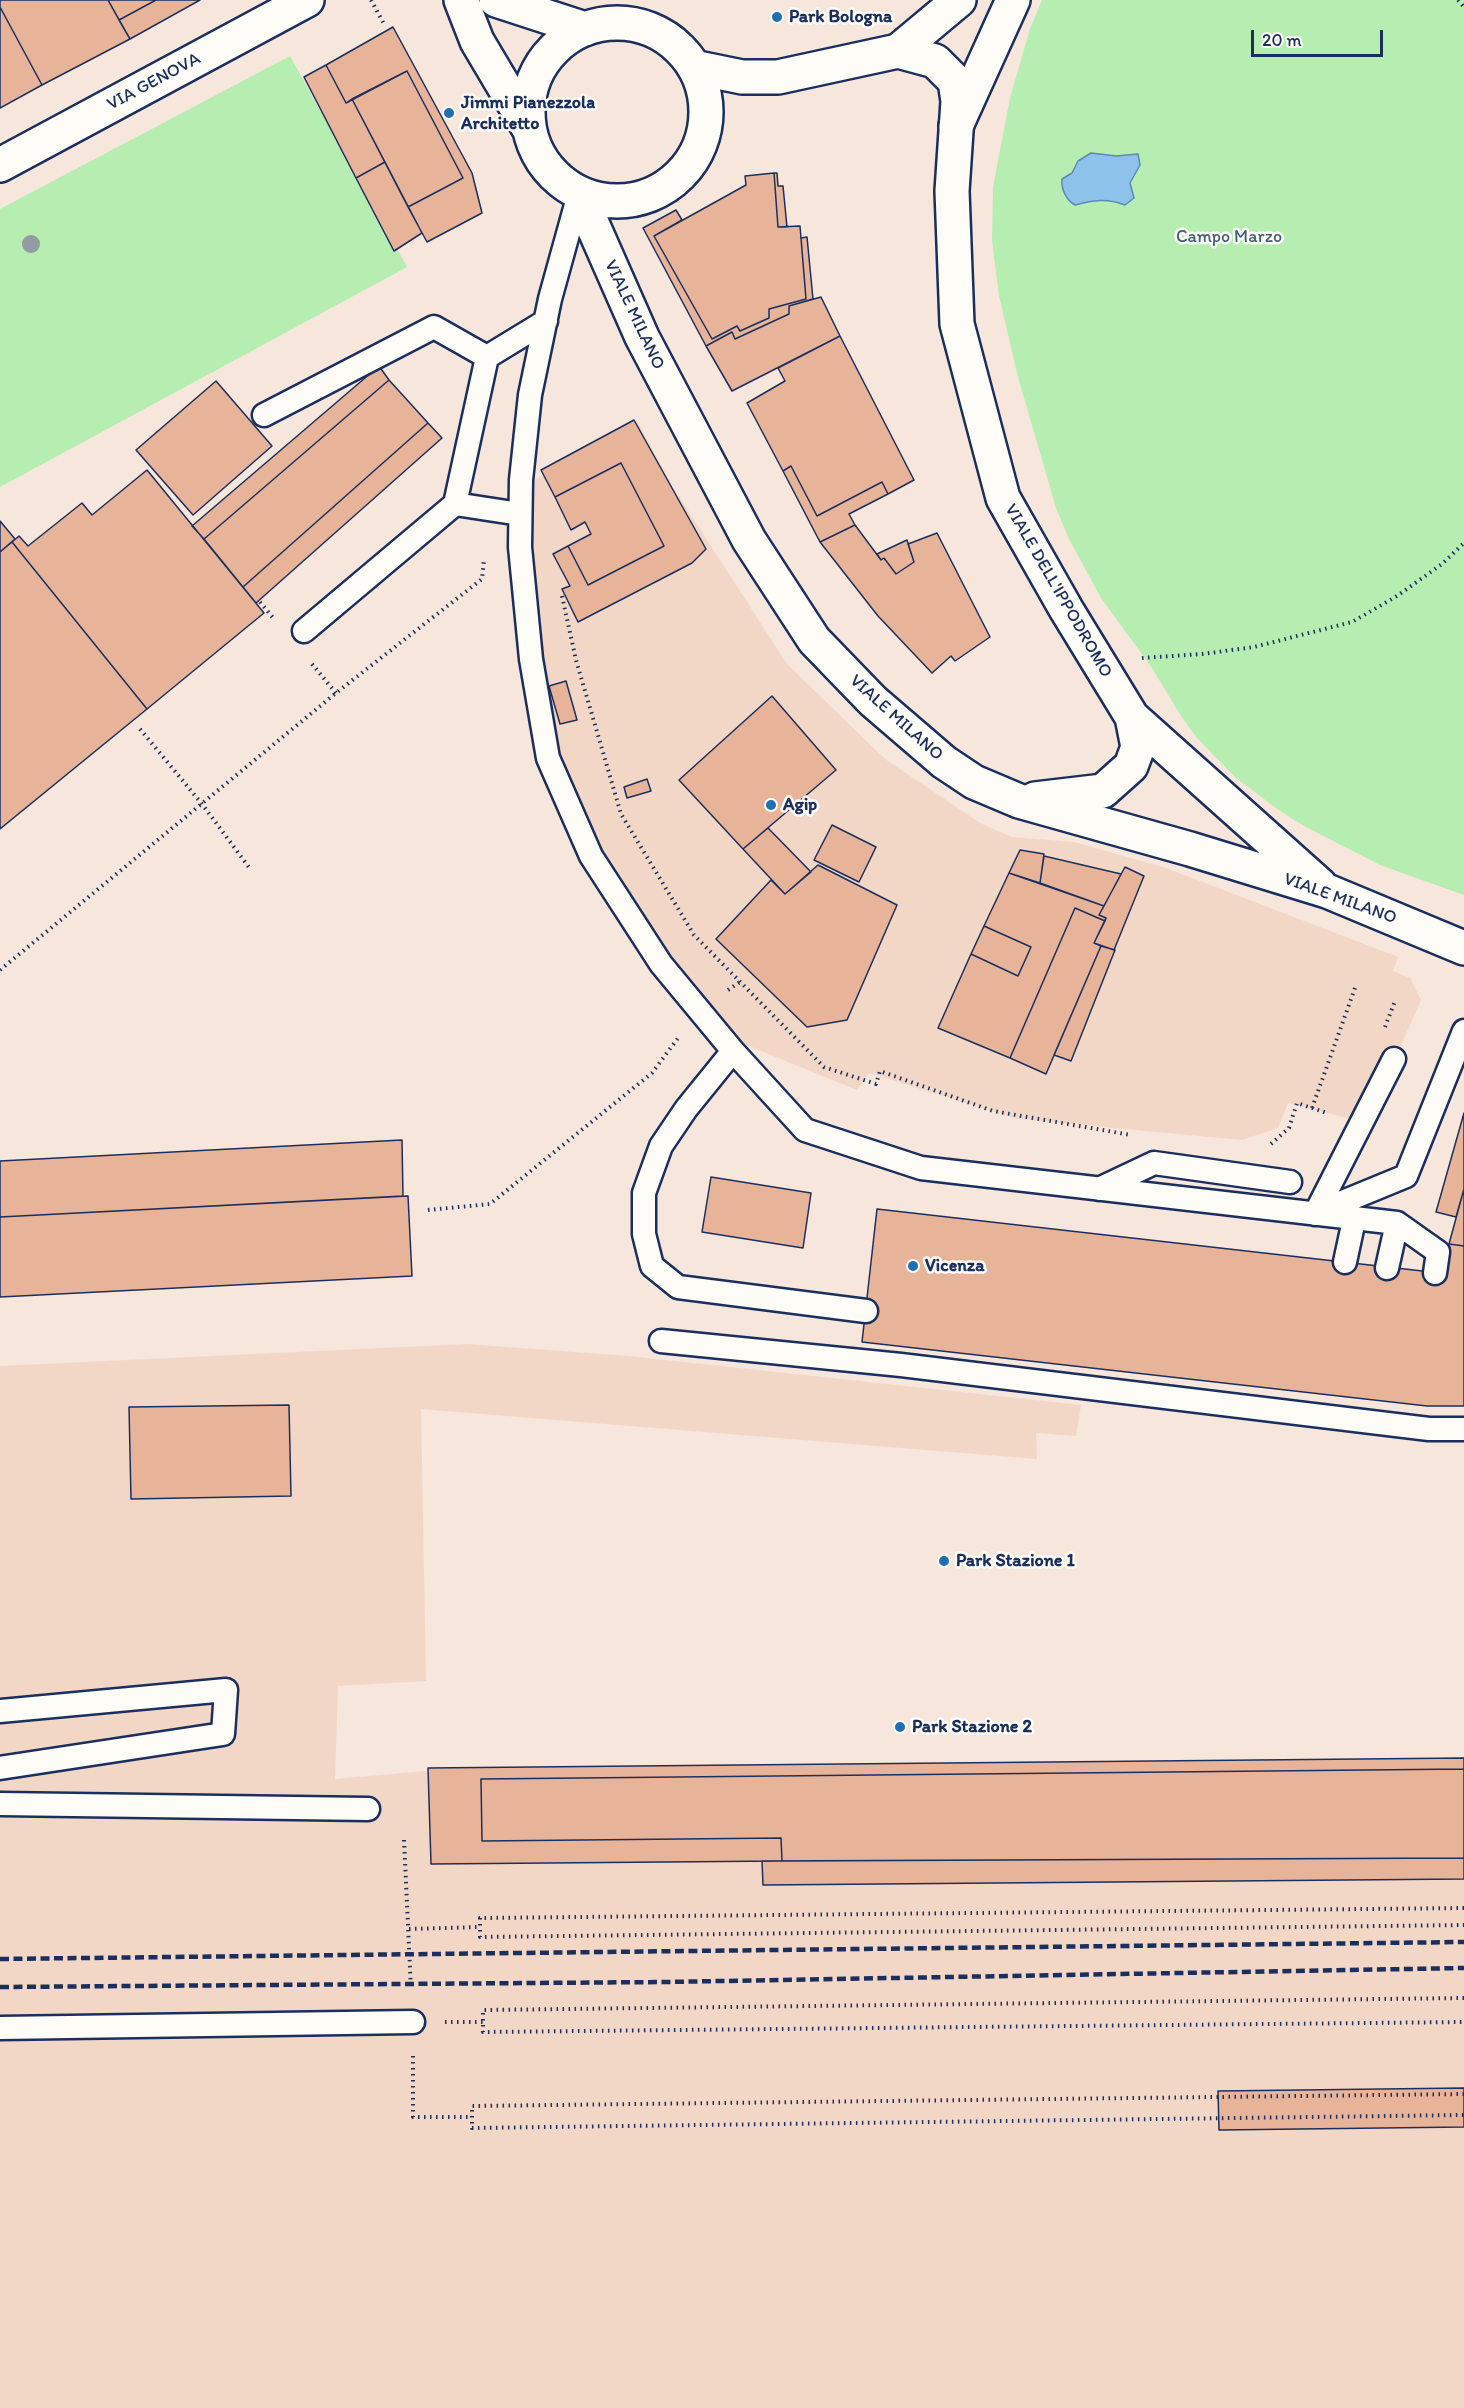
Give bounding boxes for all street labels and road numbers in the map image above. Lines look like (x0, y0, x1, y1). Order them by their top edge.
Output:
street label: VIA GENOVA (104, 48, 204, 116)
street label: VIALE MILANO (599, 257, 669, 373)
street label: VIALE DELL'IPPODROMO (999, 500, 1117, 682)
street label: VIALE MILANO (845, 670, 947, 766)
street label: VIALE MILANO (1281, 869, 1399, 929)

